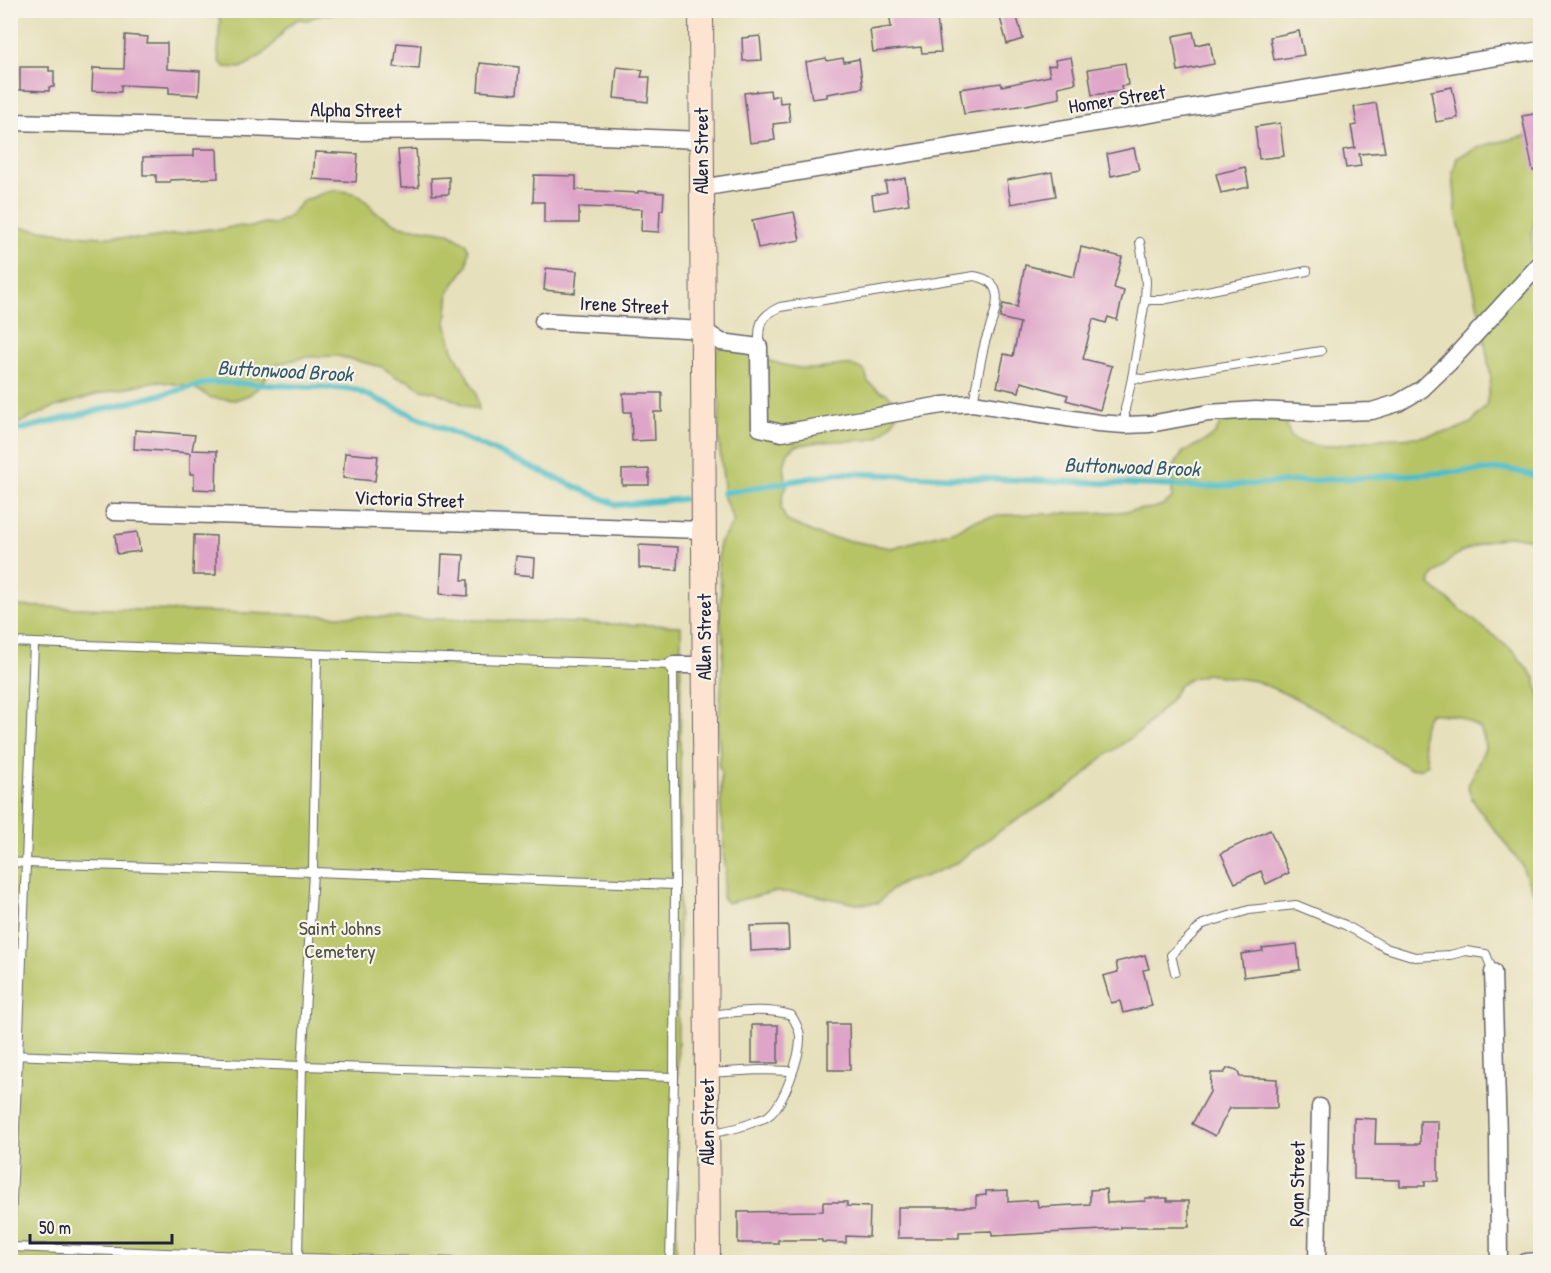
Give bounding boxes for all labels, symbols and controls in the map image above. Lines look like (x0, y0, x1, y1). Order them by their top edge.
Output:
street label: Homer Street (1066, 77, 1168, 119)
street label: Alpha Street (310, 95, 403, 124)
street label: Allen Street (687, 107, 714, 194)
street label: Irene Street (579, 289, 670, 320)
water label: Buttonwood Brook (217, 352, 356, 389)
water label: Buttonwood Brook (1064, 450, 1203, 483)
street label: Victoria Street (354, 483, 465, 514)
street label: Allen Street (690, 593, 717, 680)
park label: Saint Johns Cemetery (299, 914, 382, 964)
street label: Allen Street (693, 1078, 720, 1165)
street label: Ryan Street (1282, 1140, 1311, 1227)
scale bar (30, 1207, 172, 1245)
text: 50 m (39, 1215, 71, 1240)

